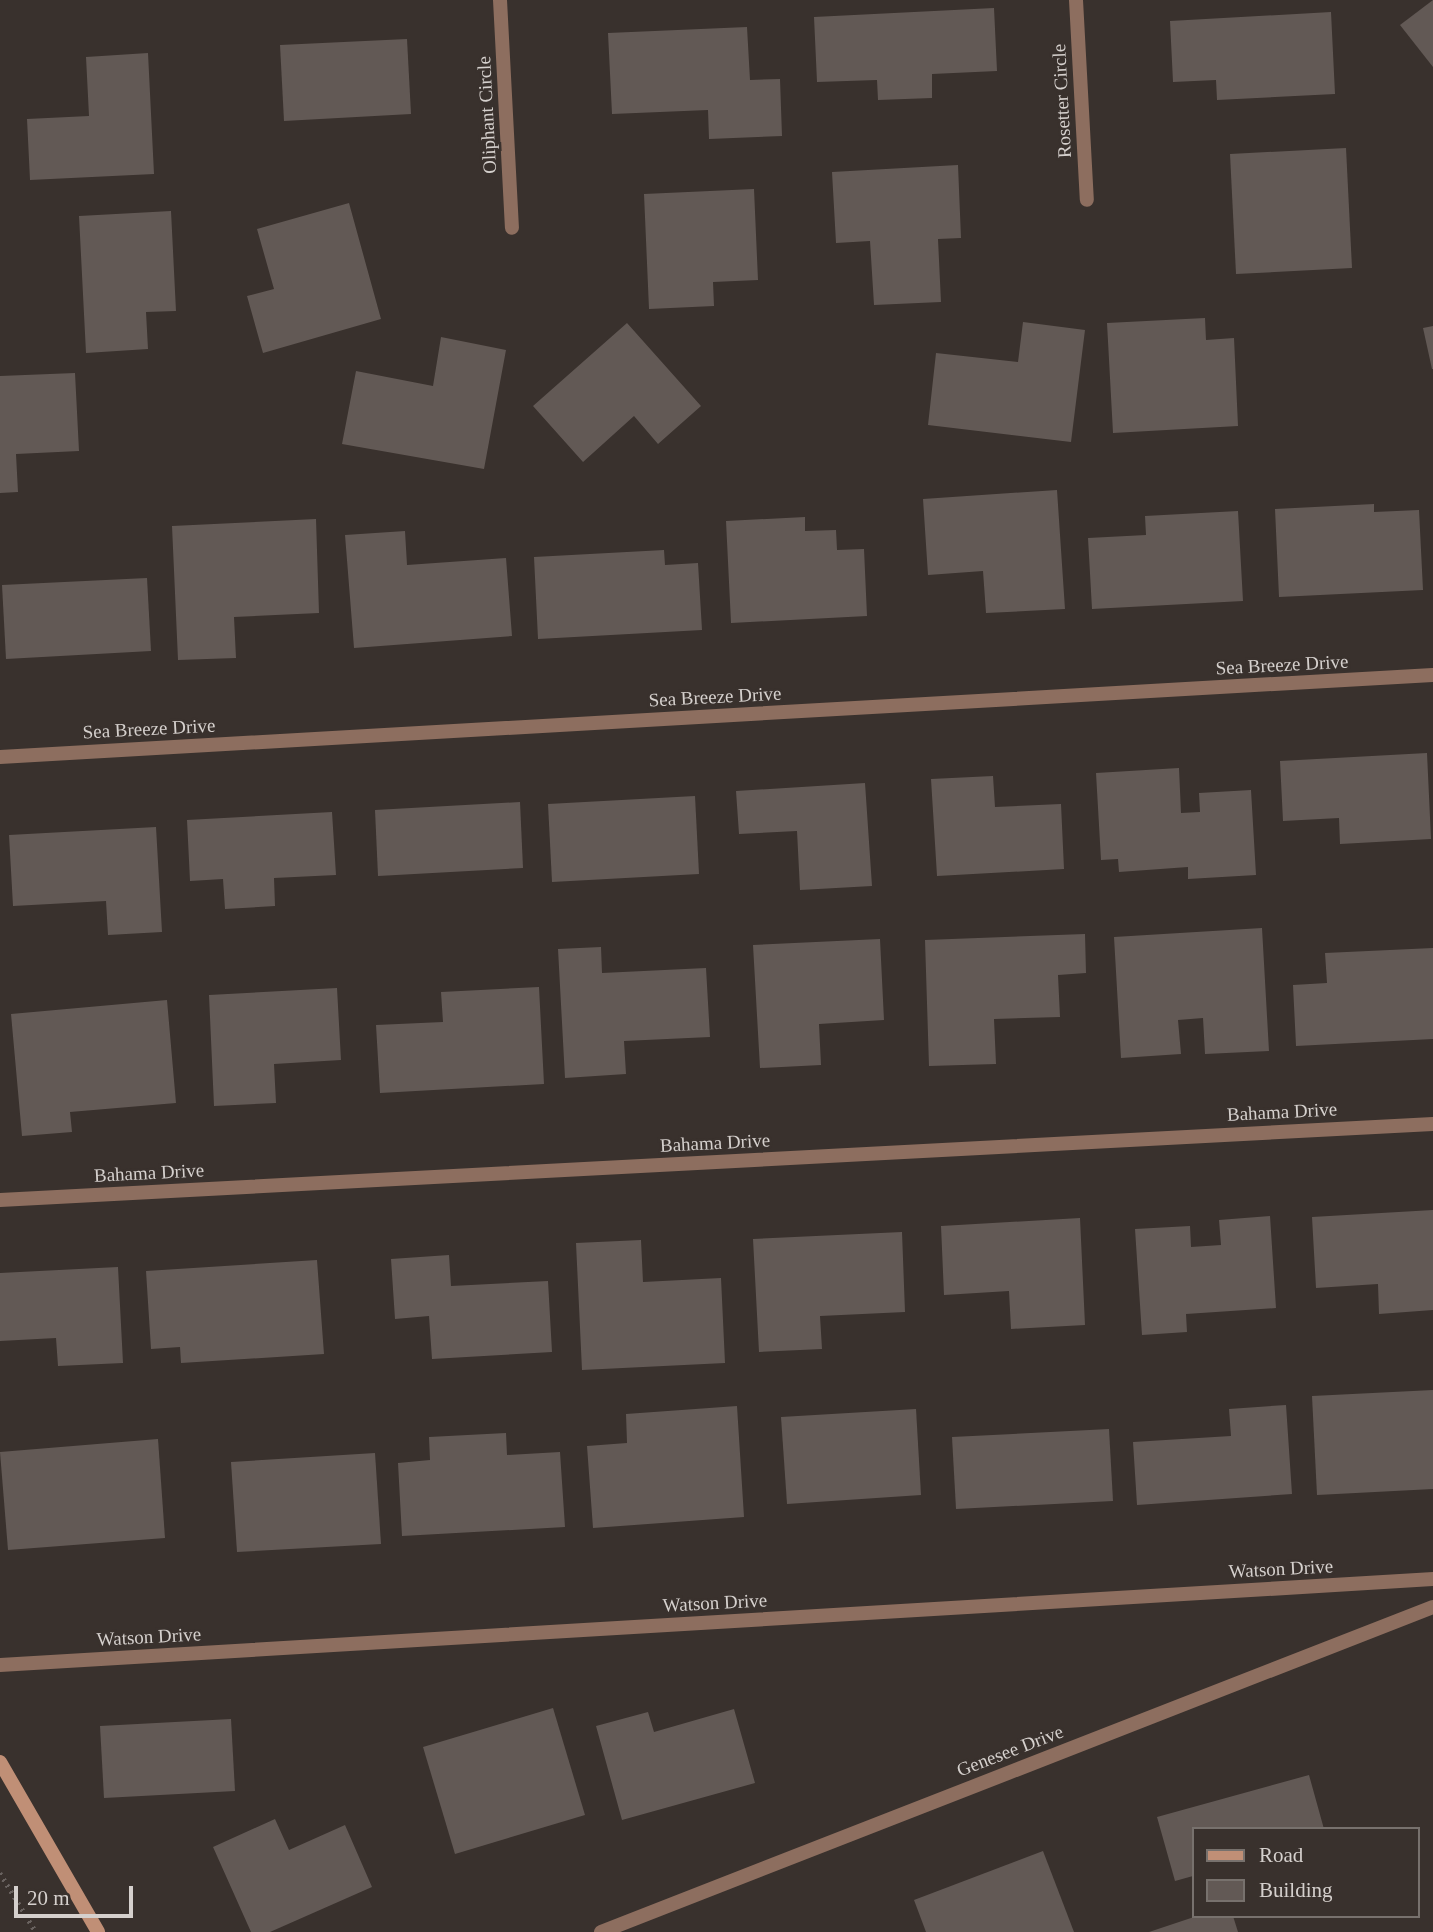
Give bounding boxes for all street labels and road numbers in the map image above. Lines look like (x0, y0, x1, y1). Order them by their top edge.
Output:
street label: Rosetter Circle (1048, 43, 1076, 159)
street label: Oliphant Circle (473, 56, 501, 174)
street label: Sea Breeze Drive (1215, 650, 1349, 680)
street label: Sea Breeze Drive (648, 682, 782, 712)
street label: Sea Breeze Drive (82, 714, 216, 744)
street label: Bahama Drive (1226, 1098, 1338, 1126)
street label: Bahama Drive (659, 1129, 771, 1157)
street label: Bahama Drive (93, 1159, 205, 1187)
street label: Watson Drive (1228, 1555, 1334, 1583)
street label: Watson Drive (662, 1589, 768, 1617)
street label: Watson Drive (96, 1623, 202, 1651)
street label: Genesee Drive (953, 1720, 1067, 1782)

